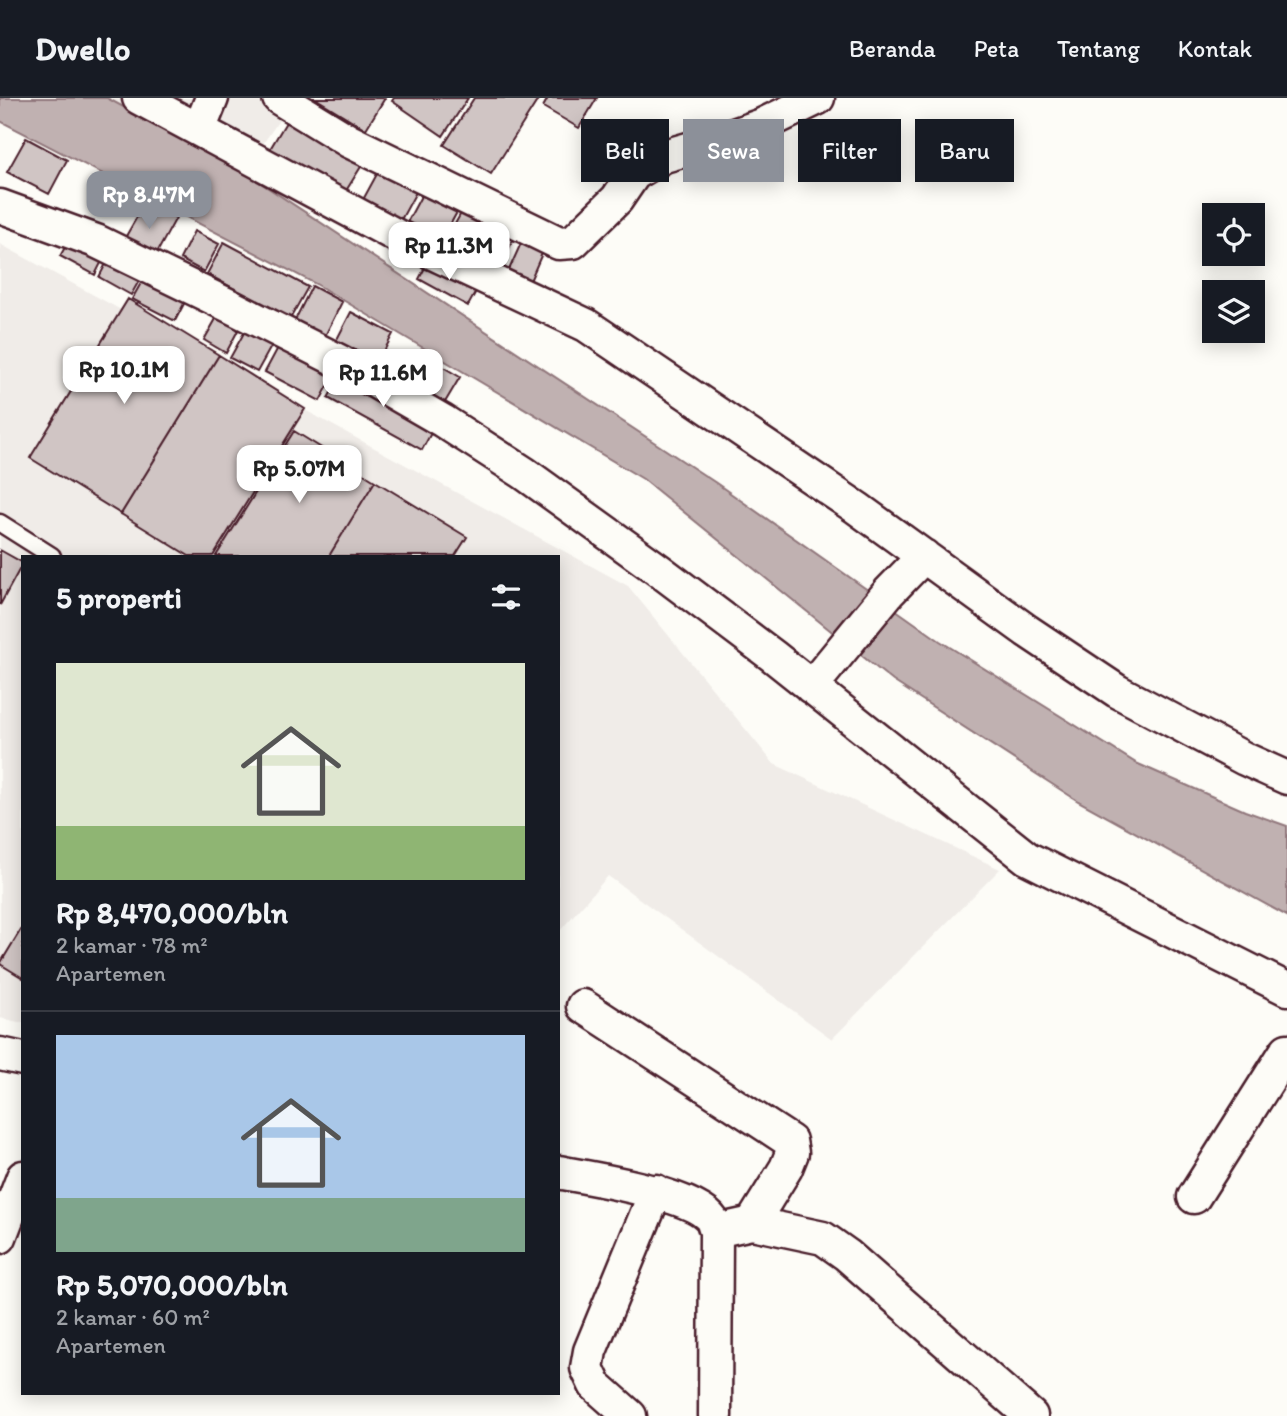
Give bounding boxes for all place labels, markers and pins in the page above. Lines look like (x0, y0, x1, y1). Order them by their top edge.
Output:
pin: Rp 8.47M (77, 172, 221, 231)
pin: Rp 11.3M (377, 222, 521, 282)
pin: Rp 10.1M (52, 346, 196, 406)
pin: Rp 11.6M (311, 350, 455, 409)
pin: Rp 5.07M (227, 446, 371, 505)

